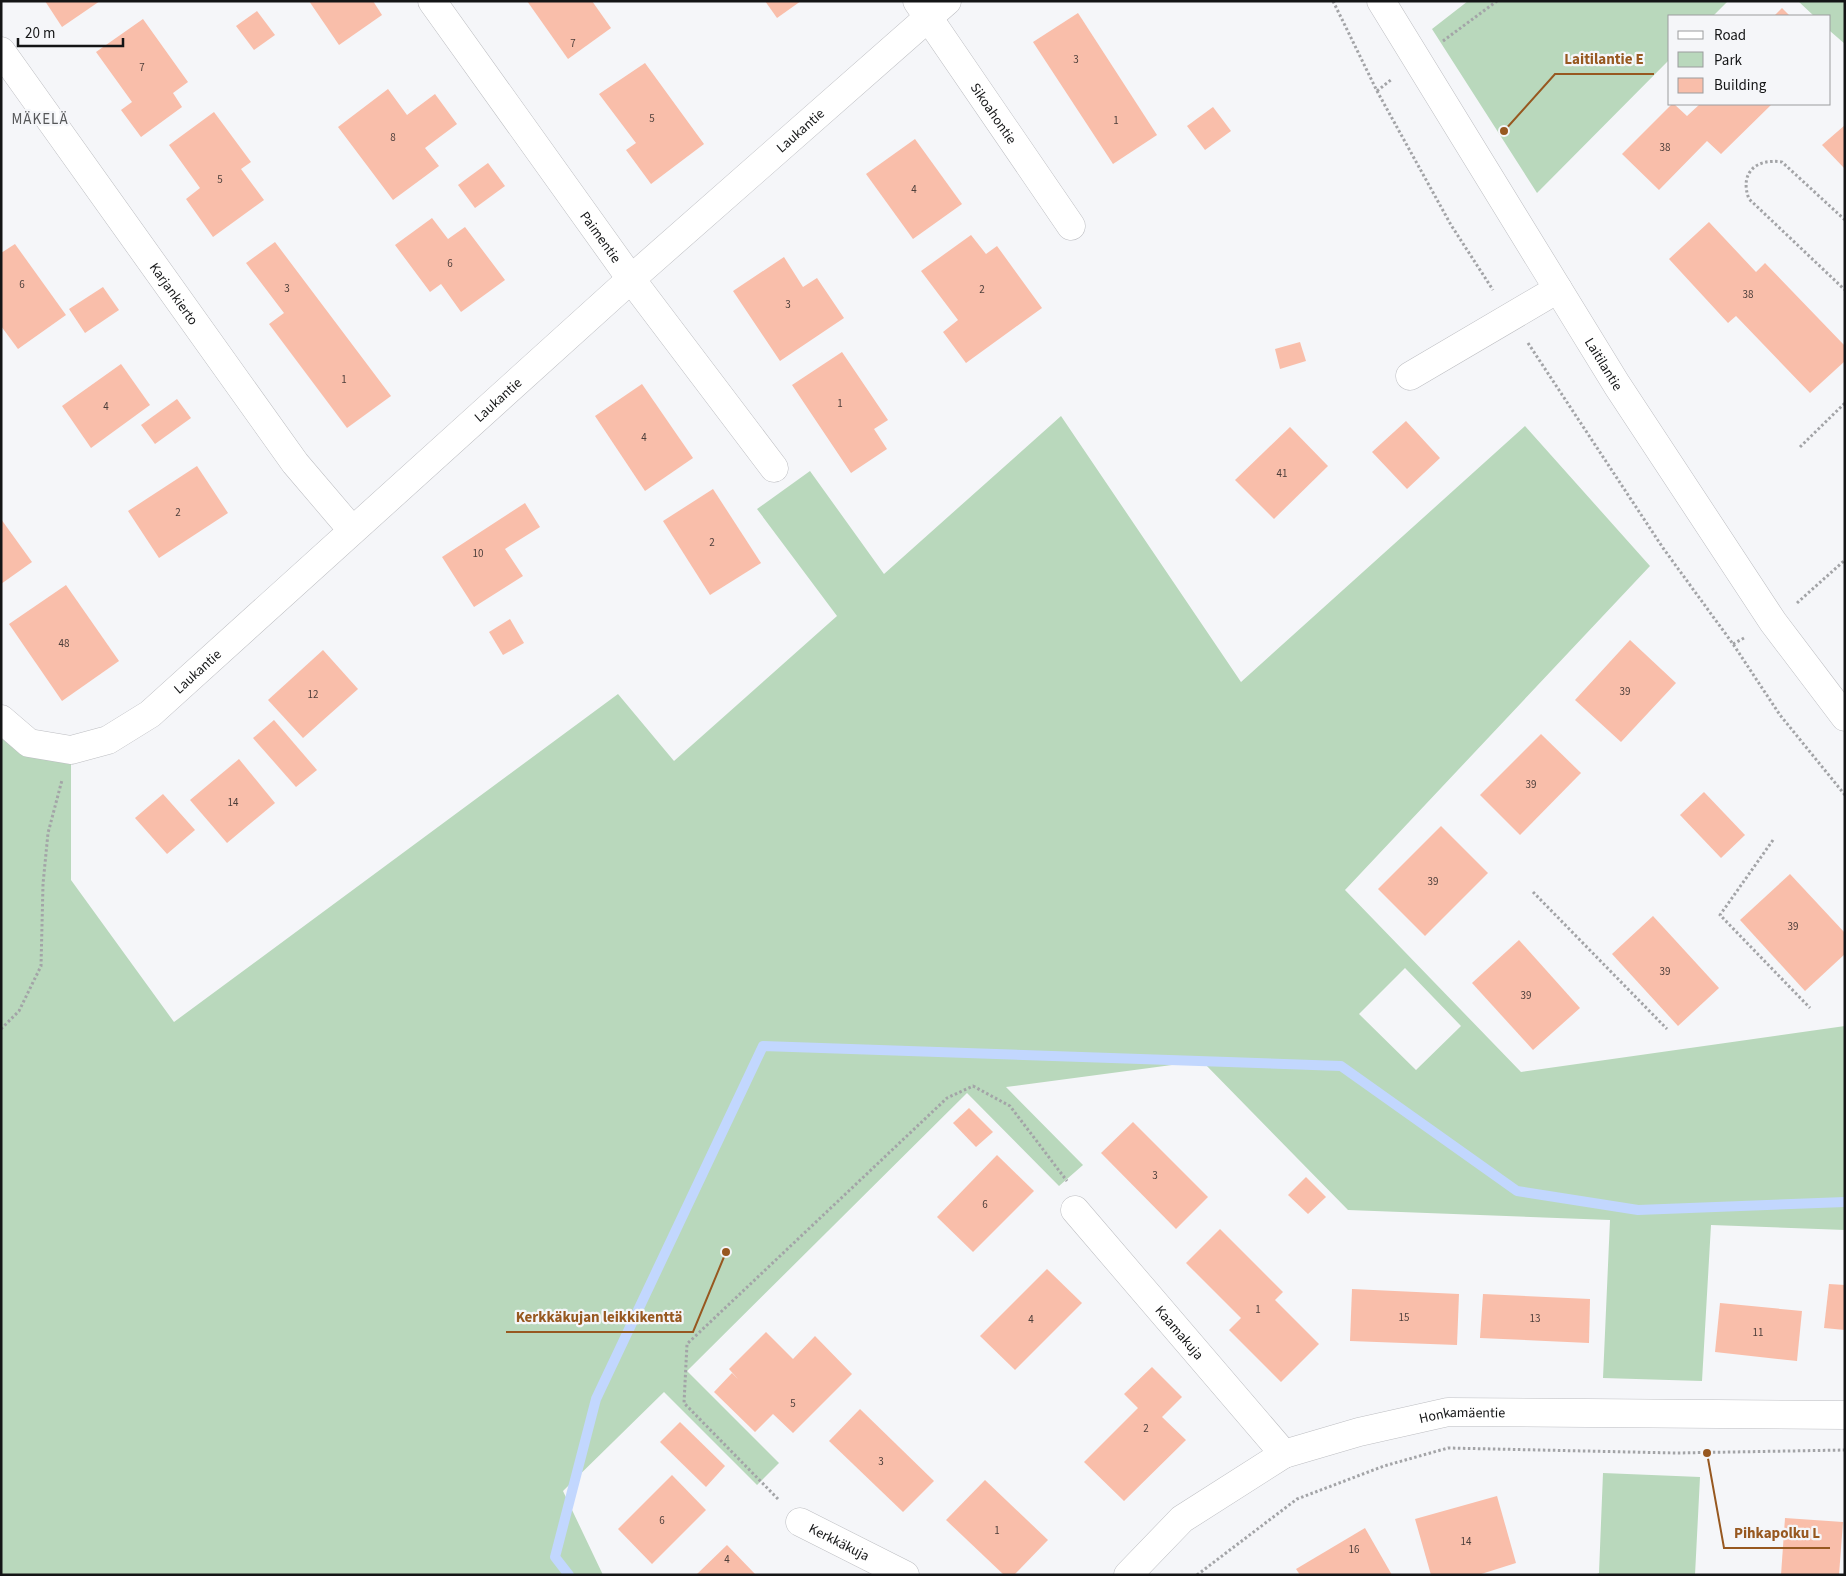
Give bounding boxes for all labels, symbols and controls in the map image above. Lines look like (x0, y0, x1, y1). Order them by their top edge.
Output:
scale bar (18, 15, 122, 47)
legend (1668, 15, 1831, 105)
text: 20 m (25, 23, 55, 44)
text: Road (1714, 25, 1746, 46)
house number: 7 (570, 36, 576, 51)
callout: Laitilantie E (1555, 44, 1654, 74)
text: Laitilantie E (1564, 49, 1644, 70)
text: Park (1714, 50, 1743, 71)
house number: 3 (1073, 52, 1079, 67)
house number: 7 (139, 60, 145, 75)
text: Building (1714, 75, 1767, 96)
street label: Sikoahontie (965, 79, 1021, 148)
street label: Laukantie (772, 104, 829, 158)
district label: MÄKELÄ (11, 109, 69, 130)
house number: 5 (649, 111, 655, 126)
house number: 1 (1113, 113, 1119, 128)
house number: 8 (390, 130, 396, 145)
house number: 38 (1660, 140, 1671, 155)
house number: 5 (217, 172, 223, 187)
house number: 4 (911, 182, 917, 197)
street label: Paimentie (575, 207, 625, 267)
house number: 6 (447, 256, 453, 271)
street label: Karjankierto (144, 259, 203, 330)
house number: 6 (19, 277, 25, 292)
house number: 3 (284, 281, 290, 296)
house number: 2 (979, 282, 985, 297)
house number: 38 (1743, 287, 1754, 302)
house number: 3 (785, 297, 791, 312)
street label: Laitilantie (1579, 334, 1627, 395)
house number: 1 (341, 372, 347, 387)
street label: Laukantie (470, 373, 527, 427)
house number: 1 (837, 396, 843, 411)
house number: 4 (103, 399, 109, 414)
house number: 4 (641, 430, 647, 445)
house number: 41 (1277, 466, 1287, 481)
house number: 2 (175, 505, 181, 520)
house number: 2 (709, 535, 715, 550)
house number: 10 (473, 546, 483, 561)
house number: 48 (59, 636, 70, 651)
street label: Laukantie (170, 645, 226, 699)
house number: 39 (1620, 684, 1630, 699)
house number: 12 (308, 687, 318, 702)
house number: 39 (1526, 777, 1536, 792)
house number: 14 (228, 795, 239, 810)
house number: 39 (1428, 874, 1438, 889)
house number: 39 (1788, 919, 1798, 934)
house number: 39 (1660, 964, 1670, 979)
house number: 39 (1521, 988, 1531, 1003)
house number: 3 (1152, 1168, 1158, 1183)
house number: 6 (982, 1197, 988, 1212)
street label: Kaamakuja (1150, 1301, 1208, 1364)
callout: Kerkkäkujan leikkikenttä (506, 1302, 693, 1332)
house number: 1 (1255, 1302, 1261, 1317)
text: Kerkkäkujan leikkikenttä (516, 1307, 682, 1328)
house number: 15 (1399, 1310, 1409, 1325)
house number: 13 (1530, 1311, 1540, 1326)
house number: 4 (1028, 1312, 1034, 1327)
house number: 11 (1753, 1325, 1763, 1340)
house number: 5 (790, 1396, 796, 1411)
street label: Honkamäentie (1417, 1403, 1505, 1429)
house number: 2 (1143, 1421, 1149, 1436)
house number: 3 (878, 1454, 884, 1469)
house number: 6 (659, 1513, 665, 1528)
callout: Pihkapolku L (1724, 1518, 1830, 1548)
street label: Kerkkäkuja (805, 1519, 873, 1566)
house number: 1 (994, 1523, 1000, 1538)
text: Pihkapolku L (1734, 1523, 1820, 1544)
house number: 14 (1461, 1534, 1472, 1549)
house number: 16 (1349, 1542, 1360, 1557)
house number: 4 (724, 1552, 730, 1567)

